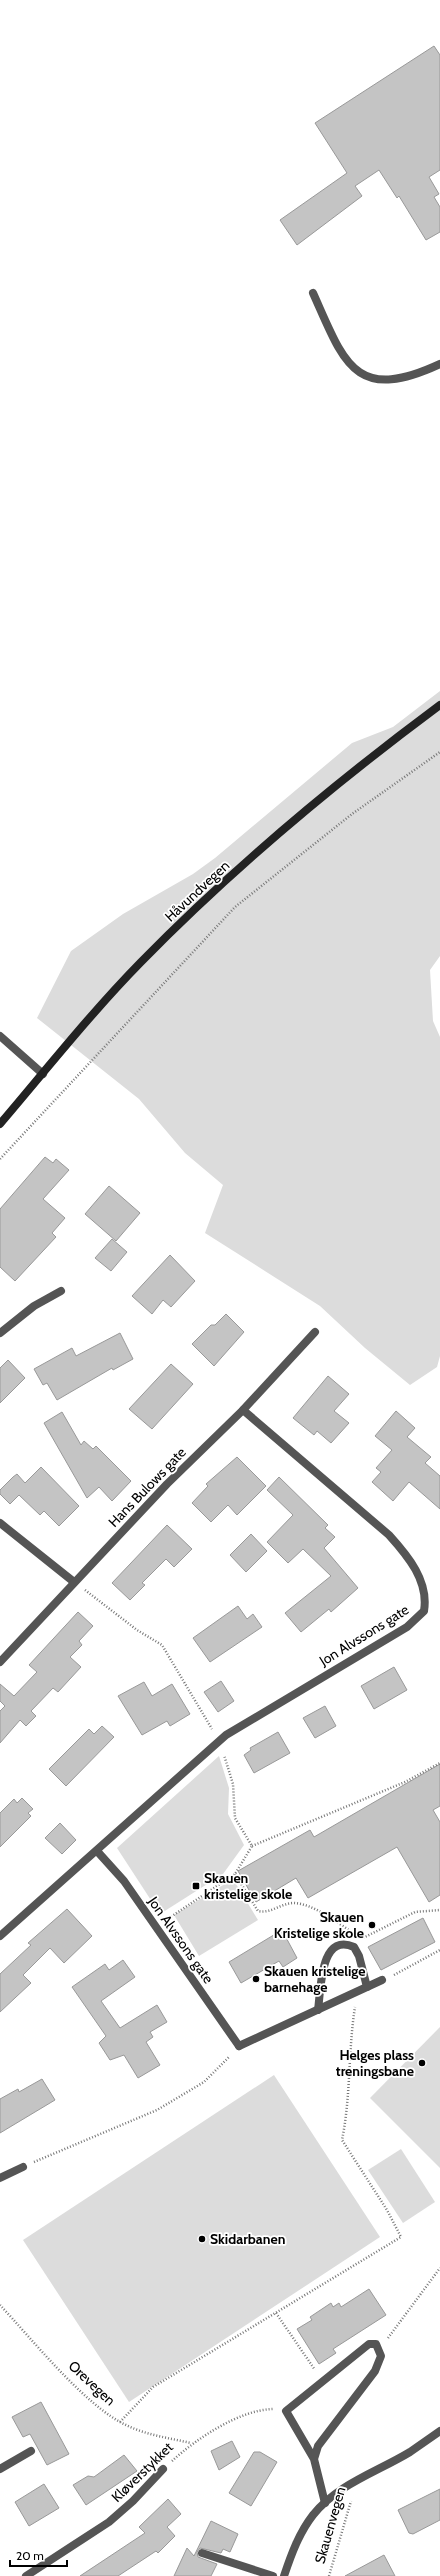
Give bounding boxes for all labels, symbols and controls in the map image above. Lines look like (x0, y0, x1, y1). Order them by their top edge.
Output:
street label: Håvundvegen (161, 856, 233, 926)
street label: Hans Bulows gate (104, 1443, 190, 1531)
street label: Jon Alvssons gate (315, 1600, 412, 1670)
place label: Skauen kristelige skole (204, 1869, 292, 1903)
marker: Skauen kristelige skole (191, 1881, 201, 1891)
street label: Jon Alvssons gate (144, 1892, 218, 1987)
place label: Skauen Kristelige skole (274, 1908, 364, 1942)
marker: Skauen Kristelige skole (367, 1920, 377, 1930)
place label: Skauen kristelige barnehage (264, 1962, 365, 1996)
marker: Skauen kristelige barnehage (251, 1974, 261, 1984)
place label: Helges plass treningsbane (336, 2046, 414, 2080)
marker: Helges plass treningsbane (417, 2058, 427, 2068)
place label: Skidarbanen (210, 2230, 285, 2248)
marker: Skidarbanen (197, 2234, 207, 2244)
street label: Orevegen (65, 2357, 119, 2409)
street label: Kløverstykket (107, 2438, 177, 2506)
street label: Skauenvegen (310, 2484, 350, 2565)
scale bar (10, 2542, 67, 2568)
text: 20 m (16, 2548, 44, 2563)

